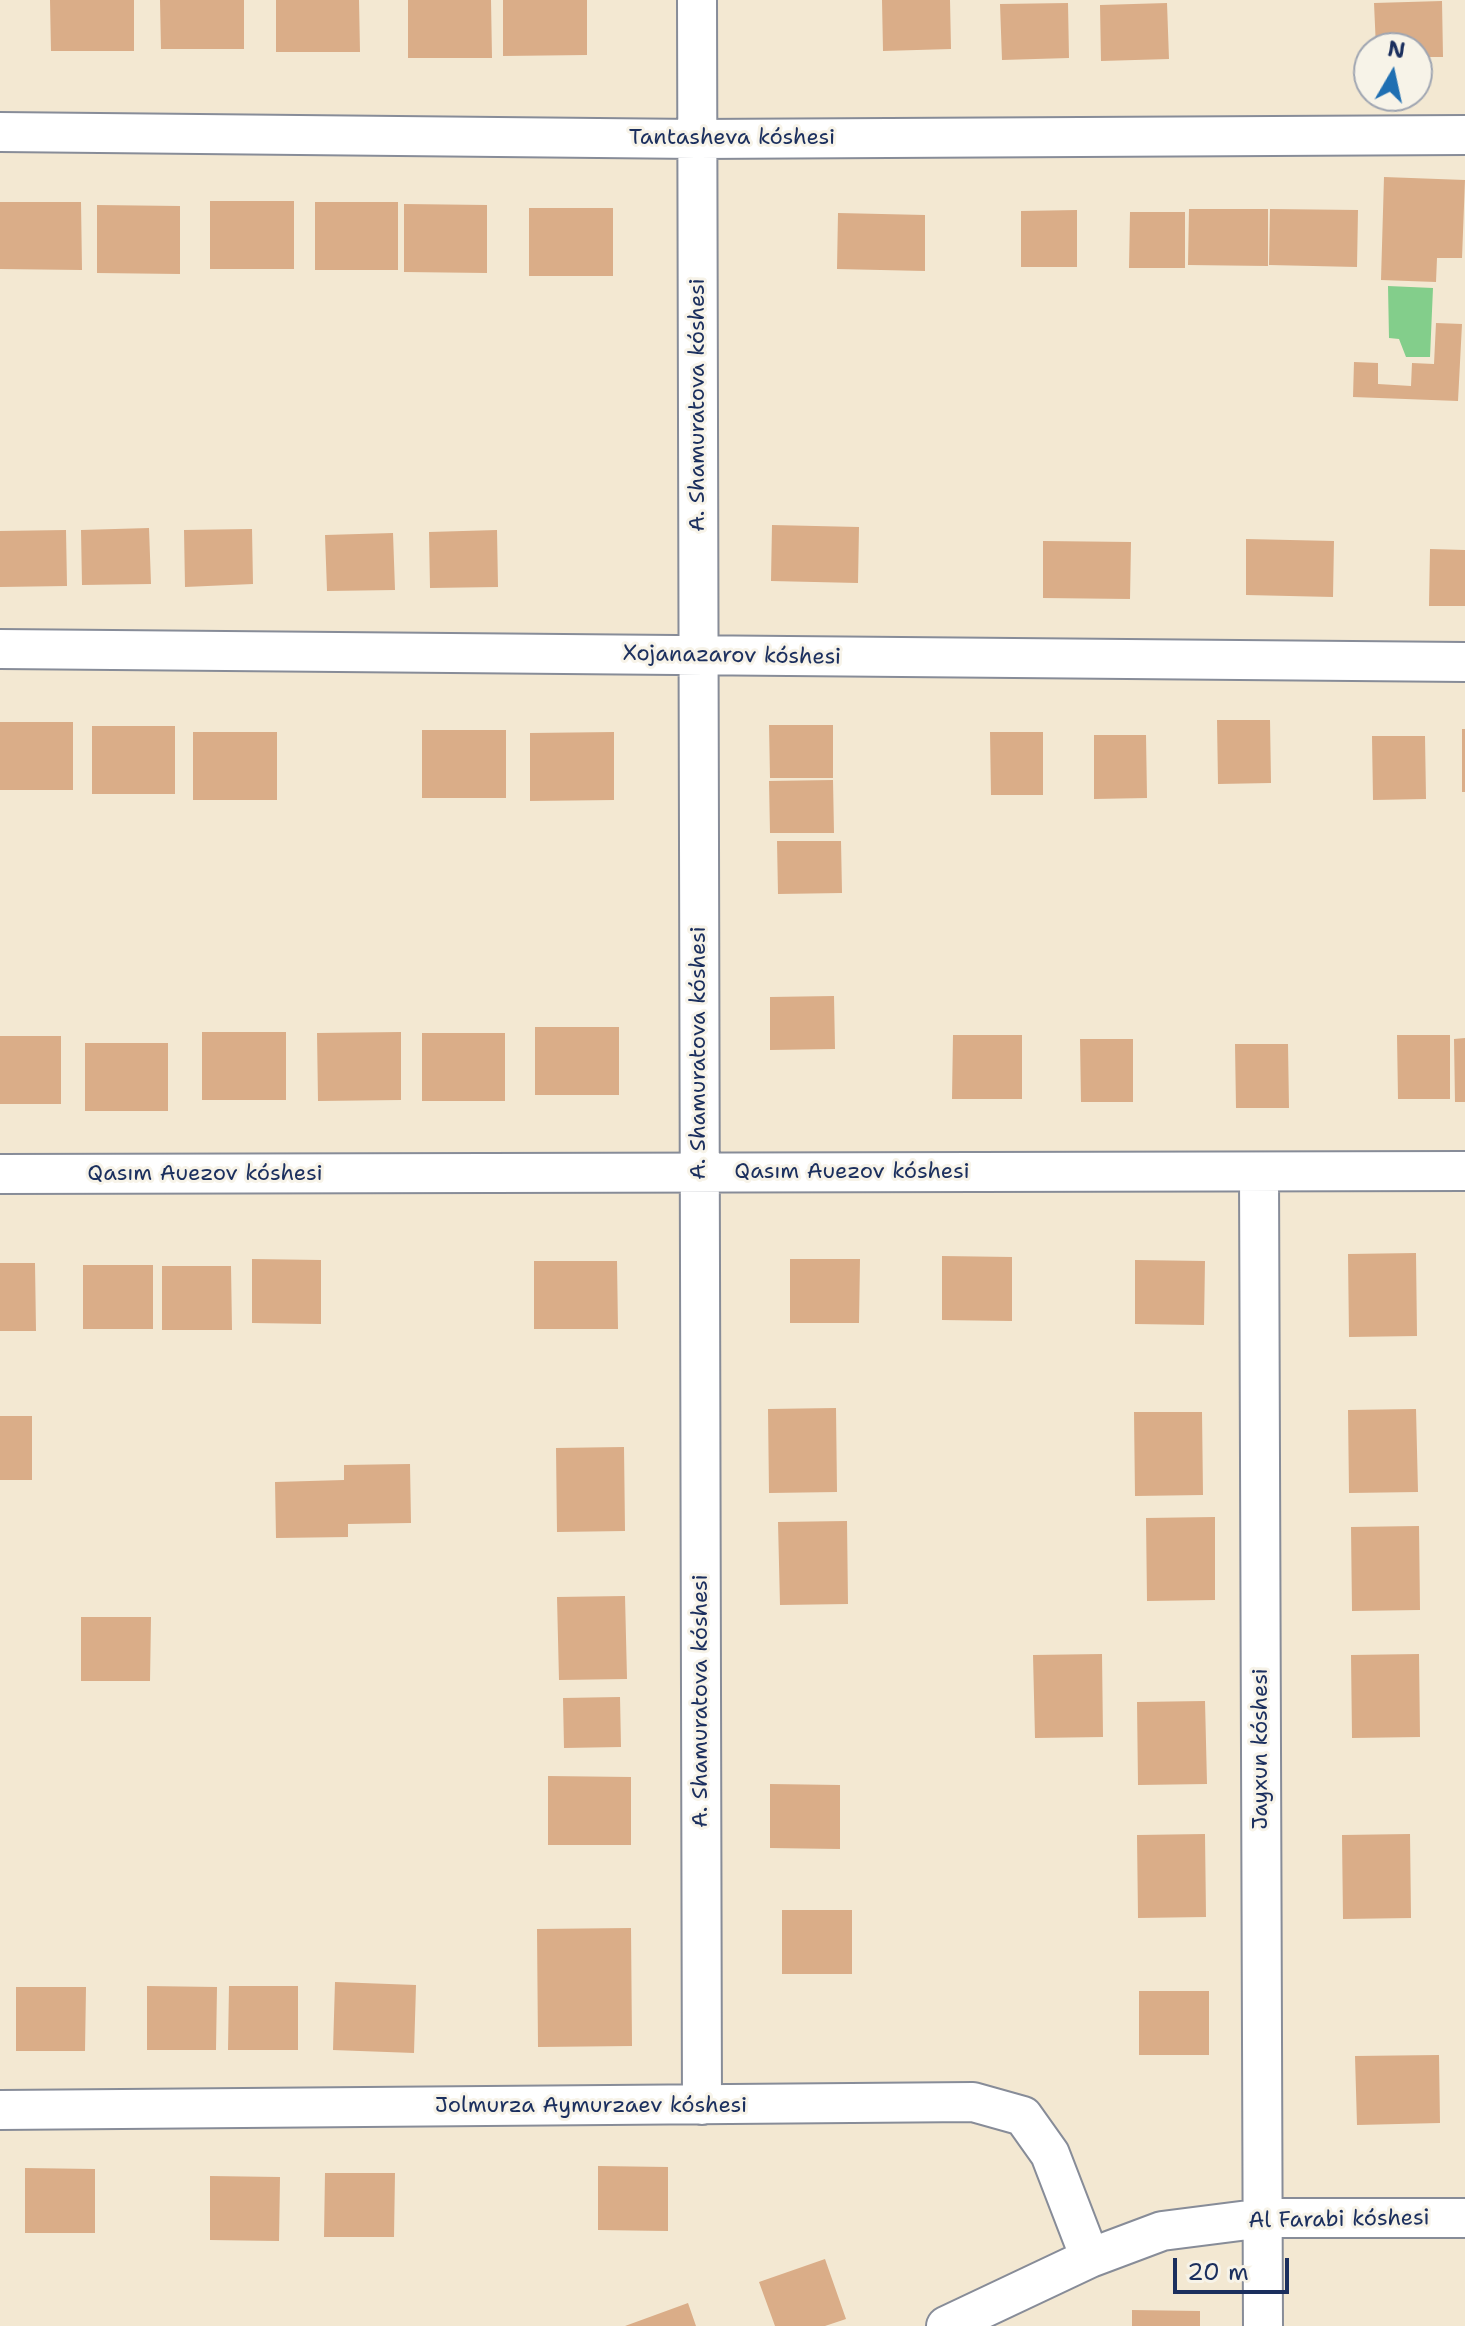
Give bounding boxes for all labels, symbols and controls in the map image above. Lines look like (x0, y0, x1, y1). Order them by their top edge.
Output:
north arrow (1353, 32, 1433, 112)
text: N (1386, 34, 1407, 65)
street label: Tantasheva kóshesi (629, 125, 835, 151)
street label: A. Shamuratova kóshesi (685, 278, 711, 532)
street label: Xojanazarov kóshesi (623, 641, 841, 671)
street label: A. Shamuratova kóshesi (686, 926, 712, 1180)
street label: Qasım Auezov kóshesi (734, 1159, 970, 1185)
street label: Qasım Auezov kóshesi (87, 1161, 323, 1187)
street label: A. Shamuratova kóshesi (688, 1574, 714, 1828)
street label: Jayxun kóshesi (1248, 1668, 1274, 1830)
street label: Jolmurza Aymurzaev kóshesi (435, 2093, 747, 2119)
street label: Al Farabi kóshesi (1248, 2205, 1430, 2235)
scale bar (1177, 2242, 1293, 2292)
text: 20 m (1187, 2256, 1249, 2288)

